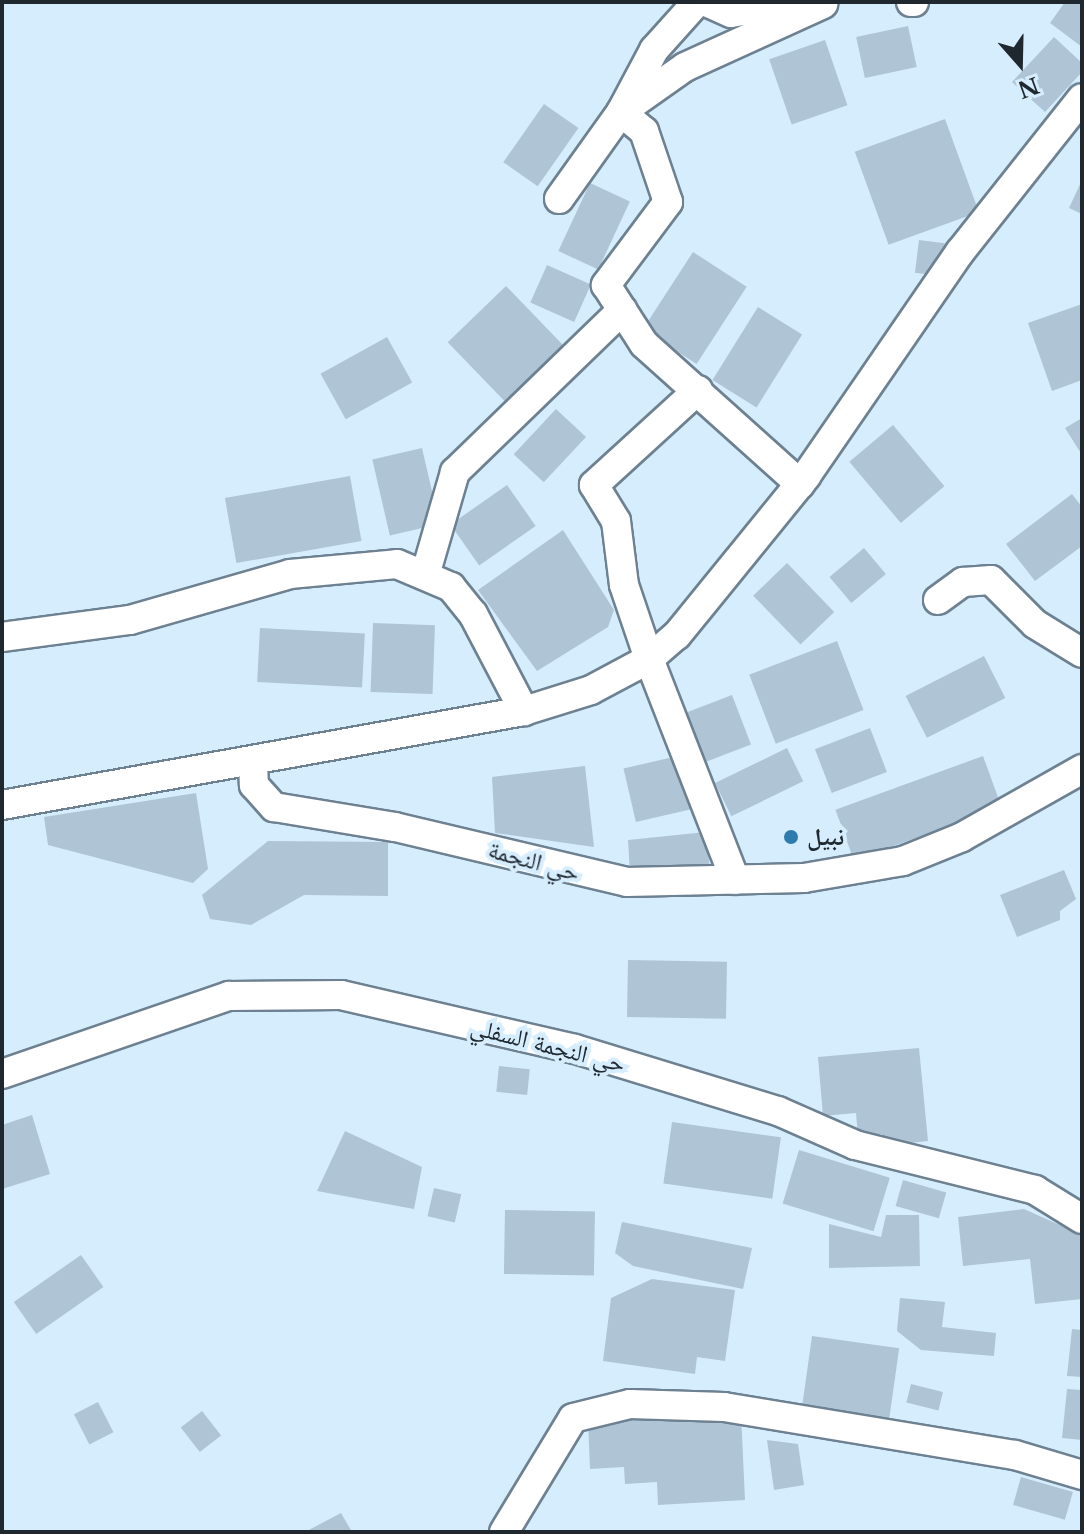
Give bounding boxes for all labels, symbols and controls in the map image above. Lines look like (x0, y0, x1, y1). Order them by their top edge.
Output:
north arrow (980, 24, 1060, 104)
text: N (1014, 71, 1043, 103)
place label: نبيل (807, 823, 844, 851)
marker: نبيل (782, 828, 800, 846)
street label: حي النجمة (485, 835, 583, 887)
street label: حي النجمة السفلي (468, 1012, 628, 1078)

